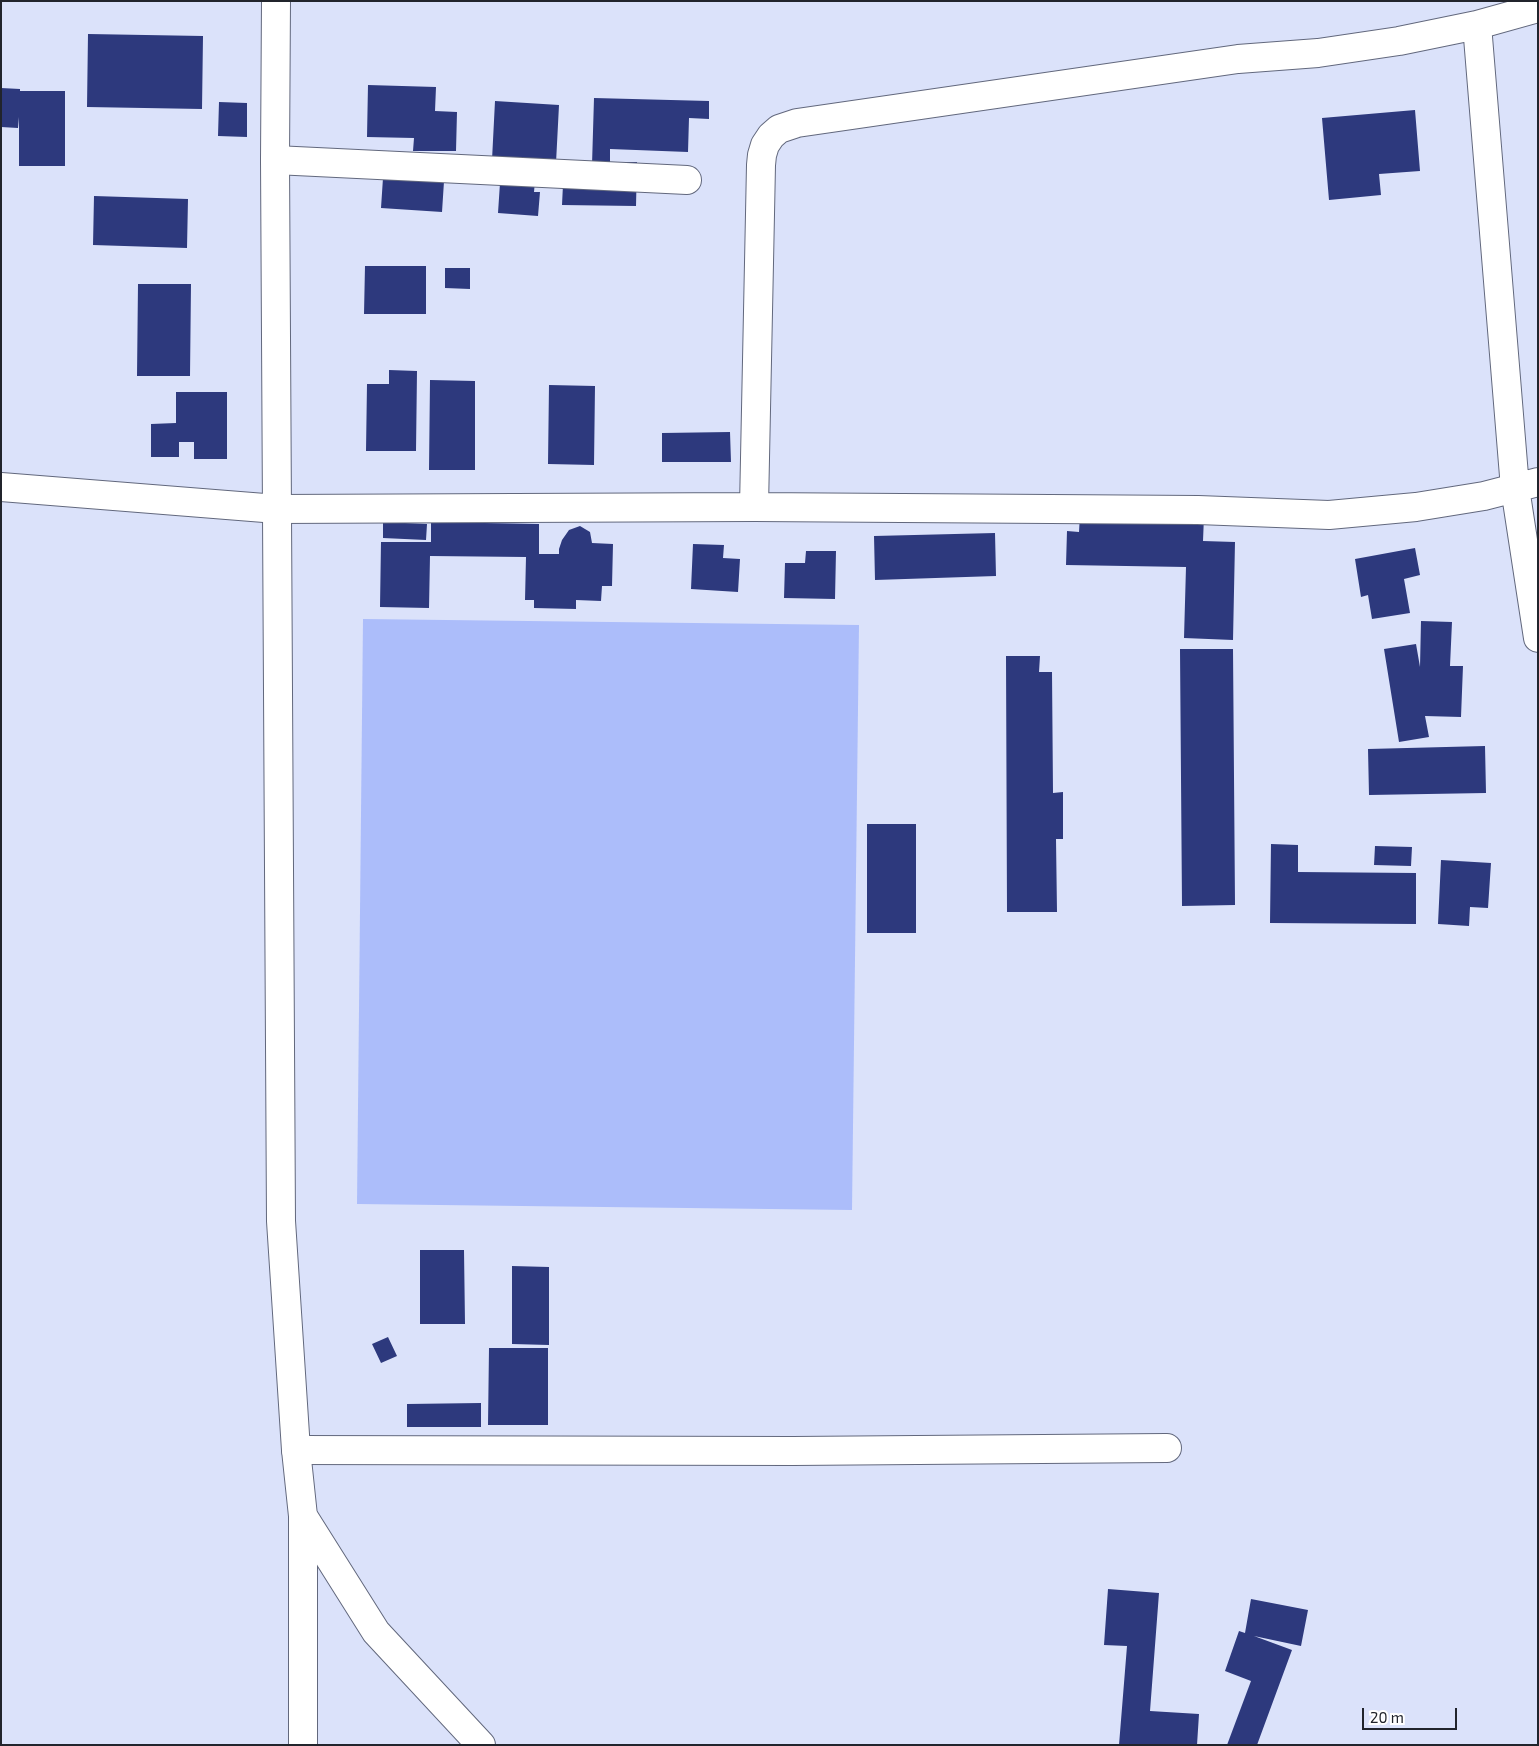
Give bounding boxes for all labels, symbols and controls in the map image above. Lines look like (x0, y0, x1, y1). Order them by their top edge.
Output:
scale bar (1364, 1698, 1459, 1730)
text: 20 m (1370, 1708, 1404, 1726)

